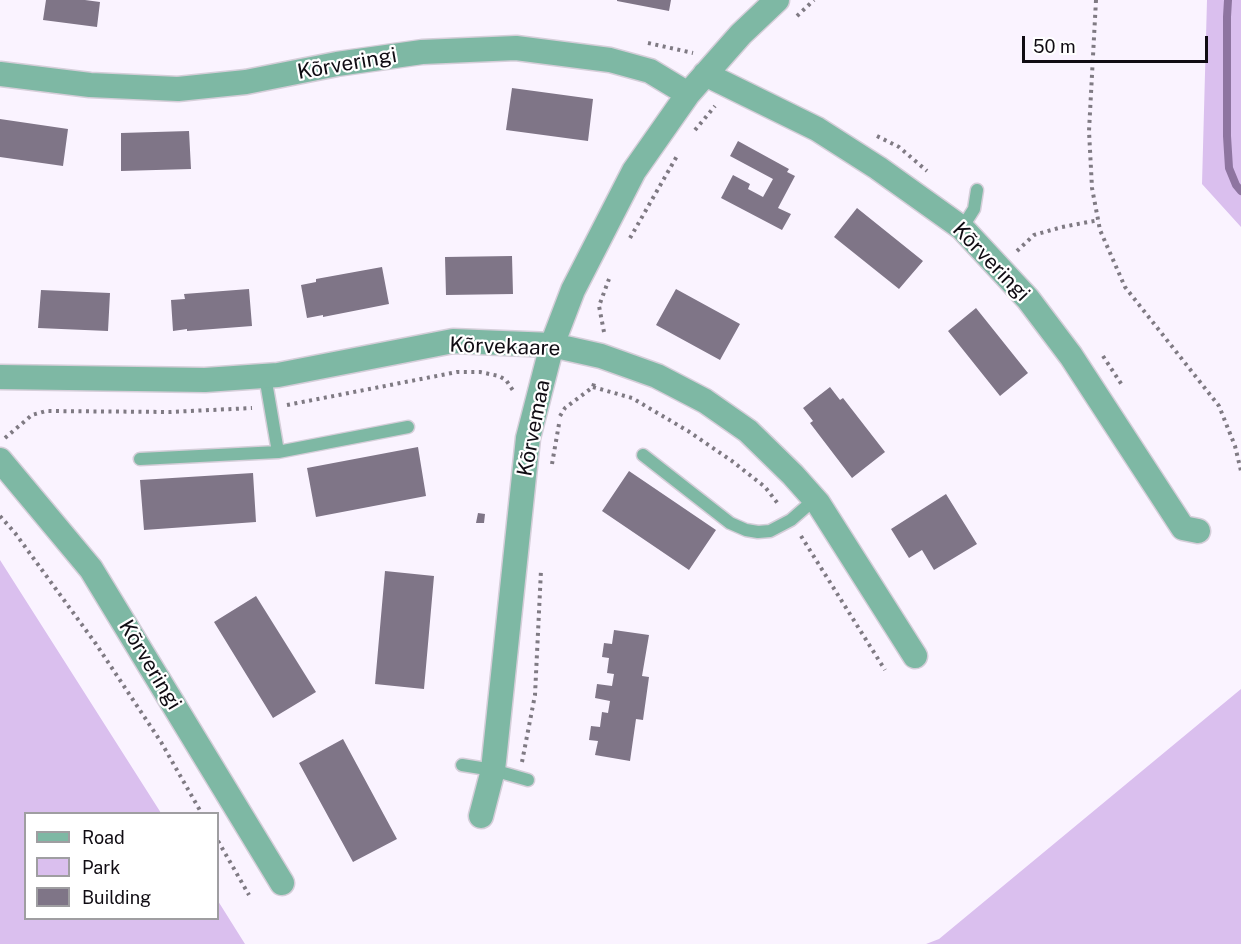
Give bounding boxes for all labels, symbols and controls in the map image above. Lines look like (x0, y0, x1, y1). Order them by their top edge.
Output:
scale bar (1025, 24, 1211, 62)
text: 50 m (1033, 36, 1076, 57)
street label: Kõrveringi (295, 43, 399, 85)
street label: Kõrveringi (947, 217, 1035, 307)
street label: Kõrvekaare (449, 332, 561, 362)
street label: Kõrvemaa (512, 378, 556, 478)
street label: Kõrveringi (113, 616, 187, 714)
legend (24, 812, 219, 920)
text: Road (82, 827, 125, 848)
text: Park (82, 857, 120, 878)
text: Building (82, 887, 151, 908)

